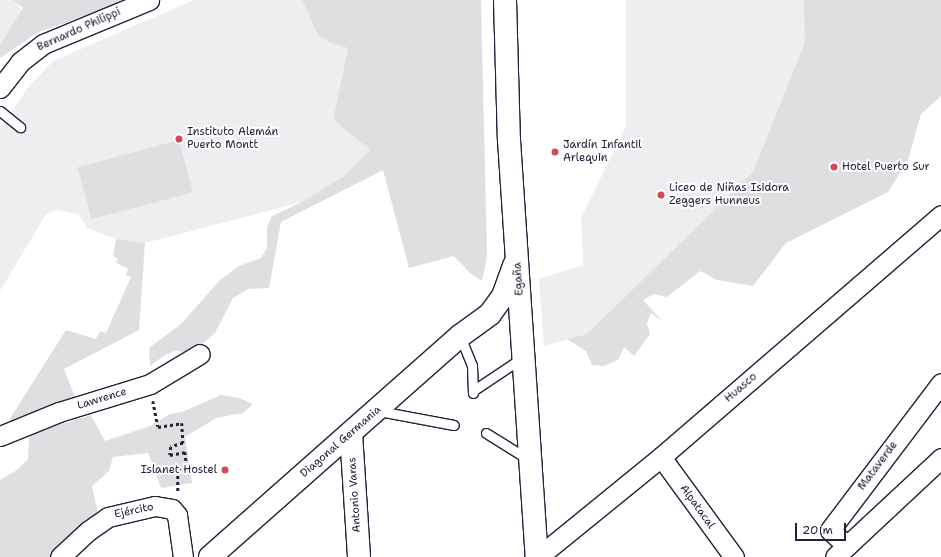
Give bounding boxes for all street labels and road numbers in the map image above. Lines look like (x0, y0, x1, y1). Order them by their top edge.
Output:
street label: Bernardo Philippi (35, 6, 123, 54)
street label: Egaña (511, 262, 527, 296)
street label: Huasco (722, 370, 760, 406)
street label: Lawrence (76, 385, 128, 413)
street label: Diagonal Germania (298, 403, 384, 481)
street label: Mataverde (855, 439, 901, 493)
street label: Antonio Varas (346, 457, 364, 533)
street label: Alpatacal (677, 483, 717, 531)
street label: Ejército (113, 500, 155, 522)

